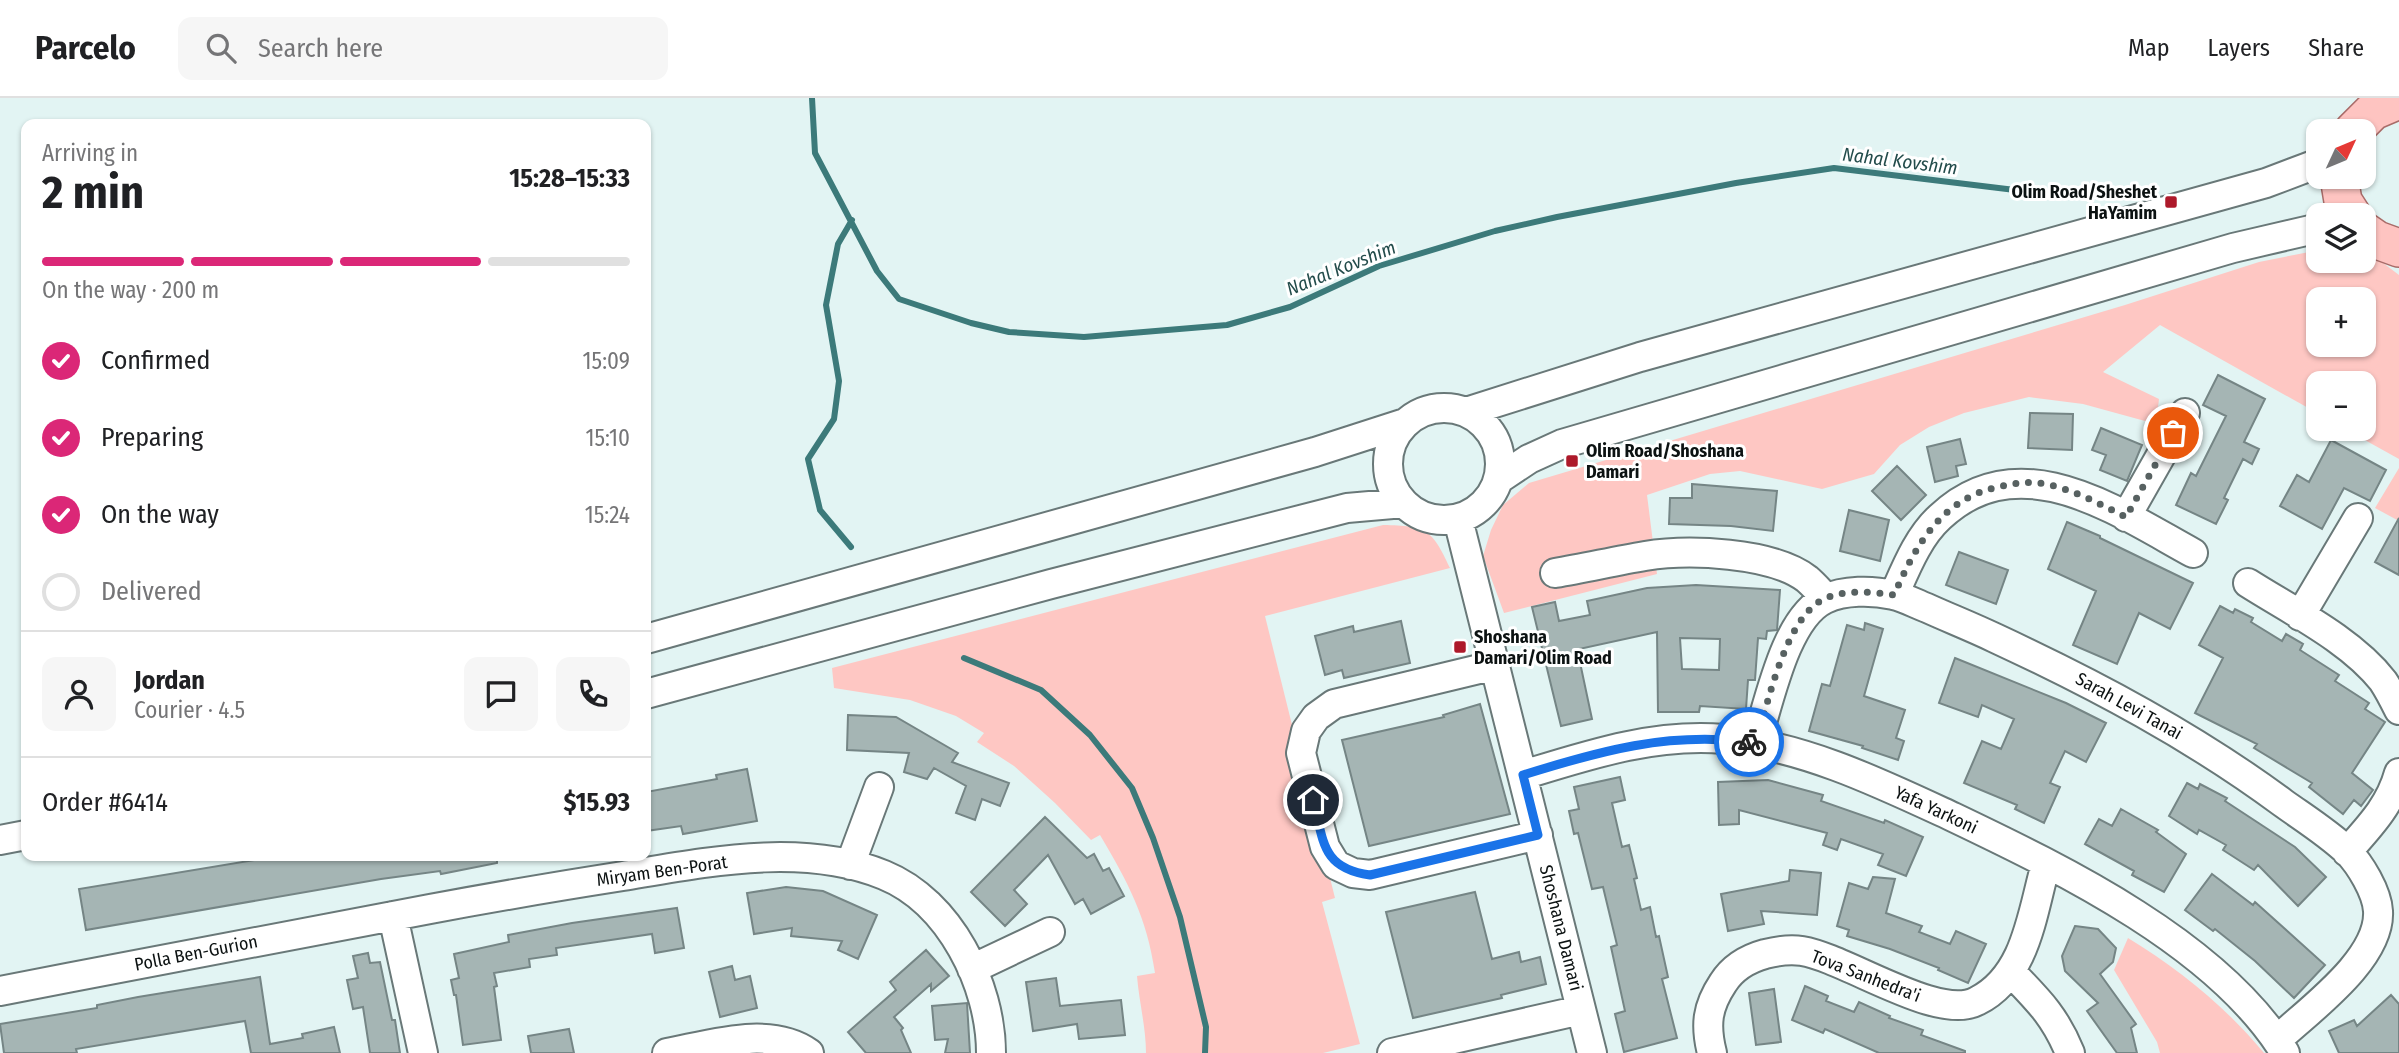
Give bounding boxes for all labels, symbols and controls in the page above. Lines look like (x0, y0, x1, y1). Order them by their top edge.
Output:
search box (178, 17, 668, 80)
text: Parcelo (35, 28, 136, 68)
icon: search (202, 29, 240, 67)
text: Search here (258, 33, 383, 64)
text: Map (2128, 34, 2170, 62)
text: Layers (2208, 34, 2270, 62)
text: Share (2308, 34, 2364, 62)
north arrow (2306, 119, 2376, 189)
map controls (2306, 119, 2376, 441)
text: Arriving in (42, 139, 138, 167)
water label: Nahal Kovshim (1841, 143, 1959, 179)
text: 15:28–15:33 (509, 163, 630, 194)
text: 2 min (42, 165, 144, 220)
place label: Olim Road/Sheshet HaYamim (2011, 181, 2158, 224)
marker: Olim Road/Sheshet HaYamim (2163, 194, 2179, 210)
button: layers (2306, 203, 2376, 273)
water label: Nahal Kovshim (1283, 236, 1399, 300)
text: On the way · 200 m (42, 276, 219, 304)
button: + (2306, 287, 2376, 357)
icon: check (42, 342, 80, 380)
text: Confirmed (101, 345, 211, 376)
text: 15:09 (583, 347, 630, 375)
button: − (2306, 371, 2376, 441)
pin (2143, 403, 2203, 463)
icon: bag (2154, 414, 2192, 452)
icon: check (42, 419, 80, 457)
text: Preparing (101, 422, 203, 453)
text: 15:10 (586, 424, 630, 452)
place label: Olim Road/Shoshana Damari (1586, 440, 1744, 483)
marker: Olim Road/Shoshana Damari (1564, 453, 1580, 469)
icon: check (42, 496, 80, 534)
text: On the way (101, 499, 219, 530)
text: 15:24 (585, 501, 630, 529)
text: Delivered (101, 576, 202, 607)
place label: Shoshana Damari/Olim Road (1474, 626, 1612, 669)
marker: Shoshana Damari/Olim Road (1452, 639, 1468, 655)
button: person (42, 657, 116, 731)
button: chat (464, 657, 538, 731)
button: phone (556, 657, 630, 731)
text: Jordan (134, 665, 205, 696)
street label: Sarah Levi Tanai (2072, 668, 2186, 744)
text: Courier · 4.5 (134, 696, 245, 724)
courier (1714, 707, 1784, 777)
icon: bike (1730, 723, 1768, 761)
pin (1283, 770, 1343, 830)
icon: home (1294, 781, 1332, 819)
street label: Yafa Yarkoni (1891, 781, 1981, 839)
text: Order #6414 (42, 787, 168, 818)
text: $15.93 (564, 787, 630, 818)
street label: Miryam Ben-Porat (595, 851, 729, 891)
street label: Shoshana Damari (1535, 863, 1587, 993)
street label: Polla Ben-Gurion (132, 930, 260, 976)
street label: Tova Sanhedra'i (1808, 945, 1924, 1007)

